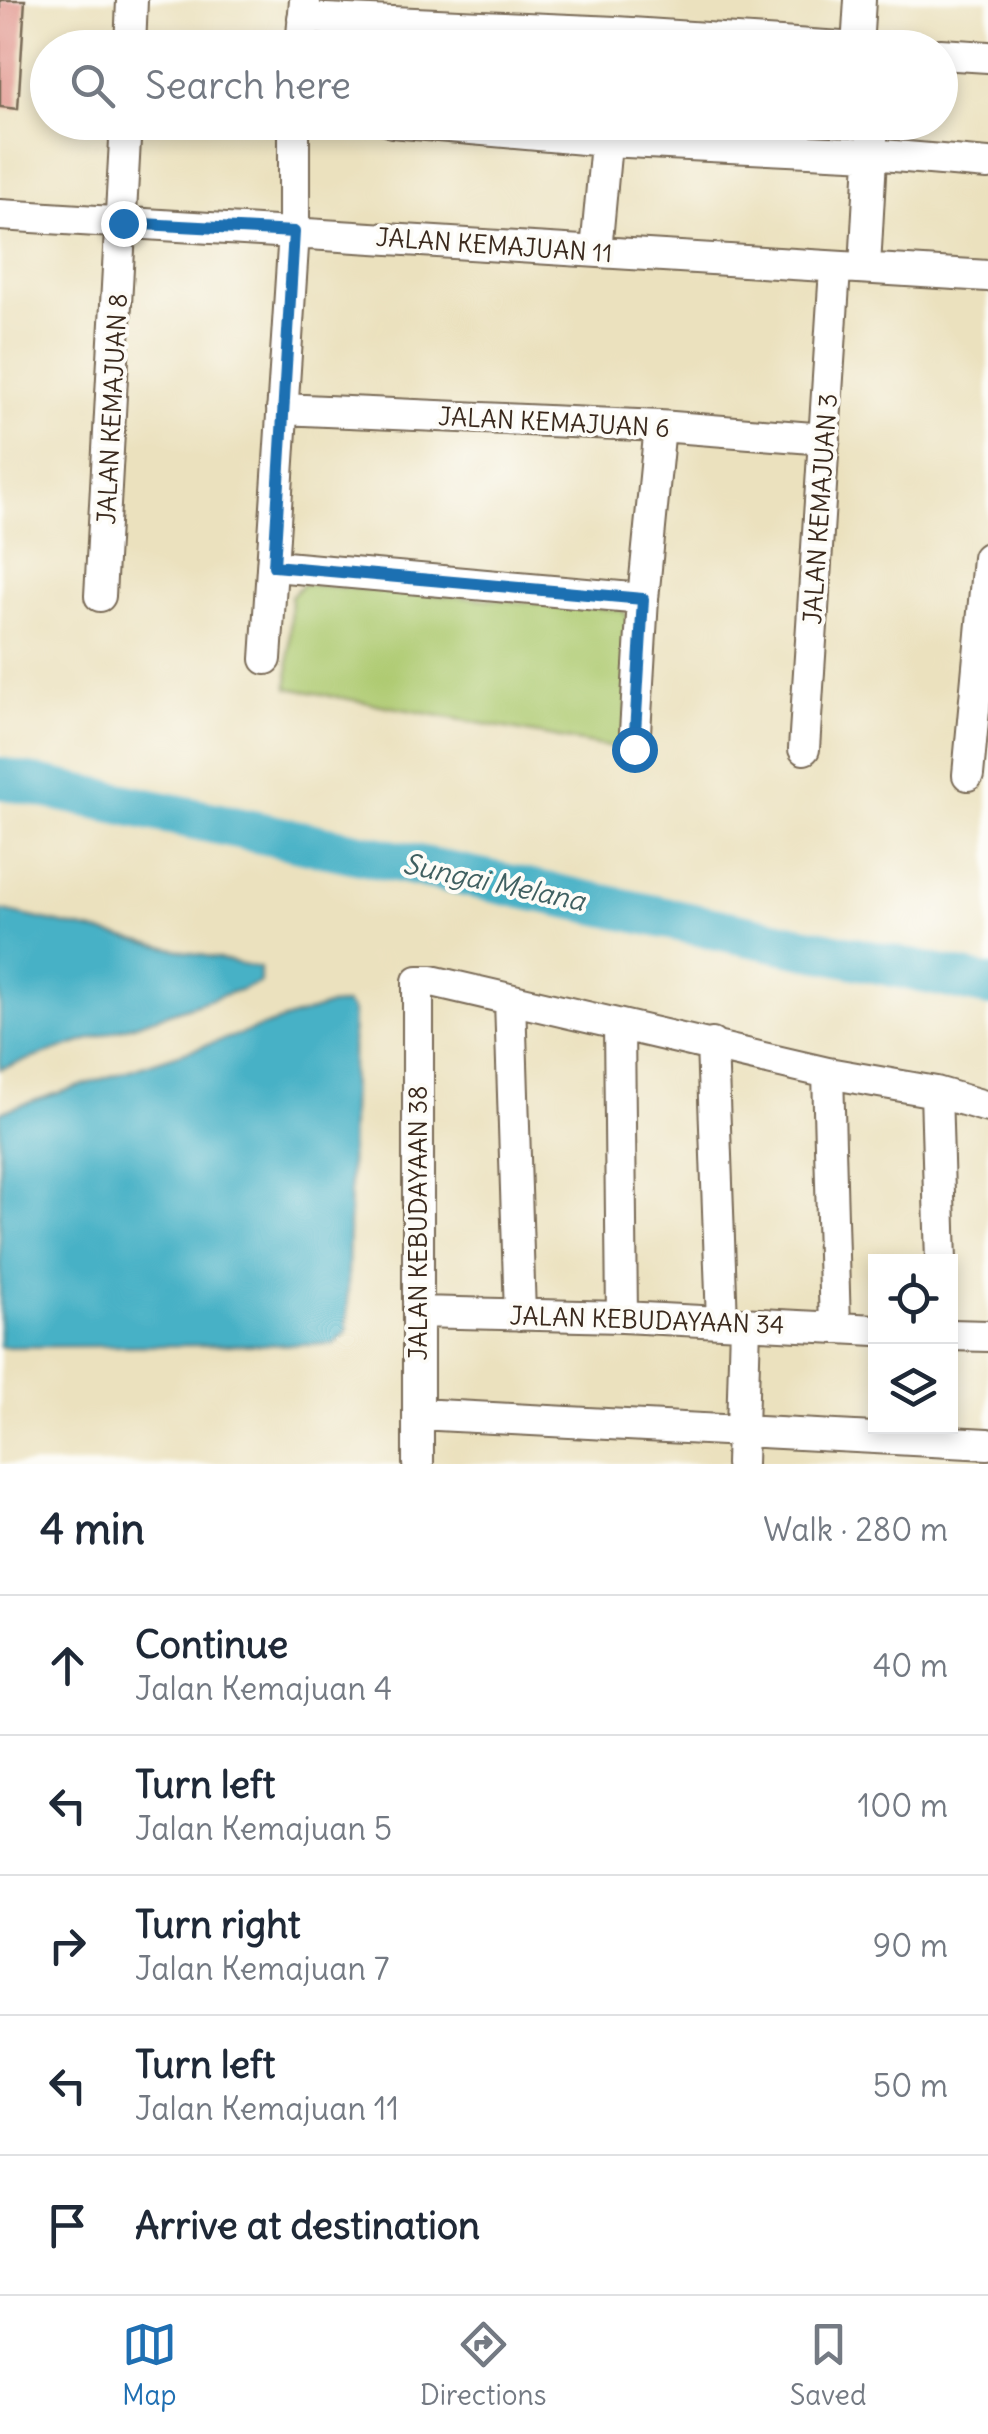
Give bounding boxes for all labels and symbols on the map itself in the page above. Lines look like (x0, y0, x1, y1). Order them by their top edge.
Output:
route end (101, 201, 147, 247)
street label: JALAN KEMAJUAN 11 (375, 221, 613, 269)
street label: JALAN KEMAJUAN 8 (90, 293, 134, 525)
street label: JALAN KEMAJUAN 3 (796, 392, 844, 626)
street label: JALAN KEMAJUAN 6 (437, 400, 671, 444)
route start (612, 727, 658, 773)
water label: Sungai Melana (400, 845, 590, 919)
street label: JALAN KEBUDAYAAN 38 (402, 1086, 434, 1360)
street label: JALAN KEBUDAYAAN 34 (509, 1299, 785, 1341)

